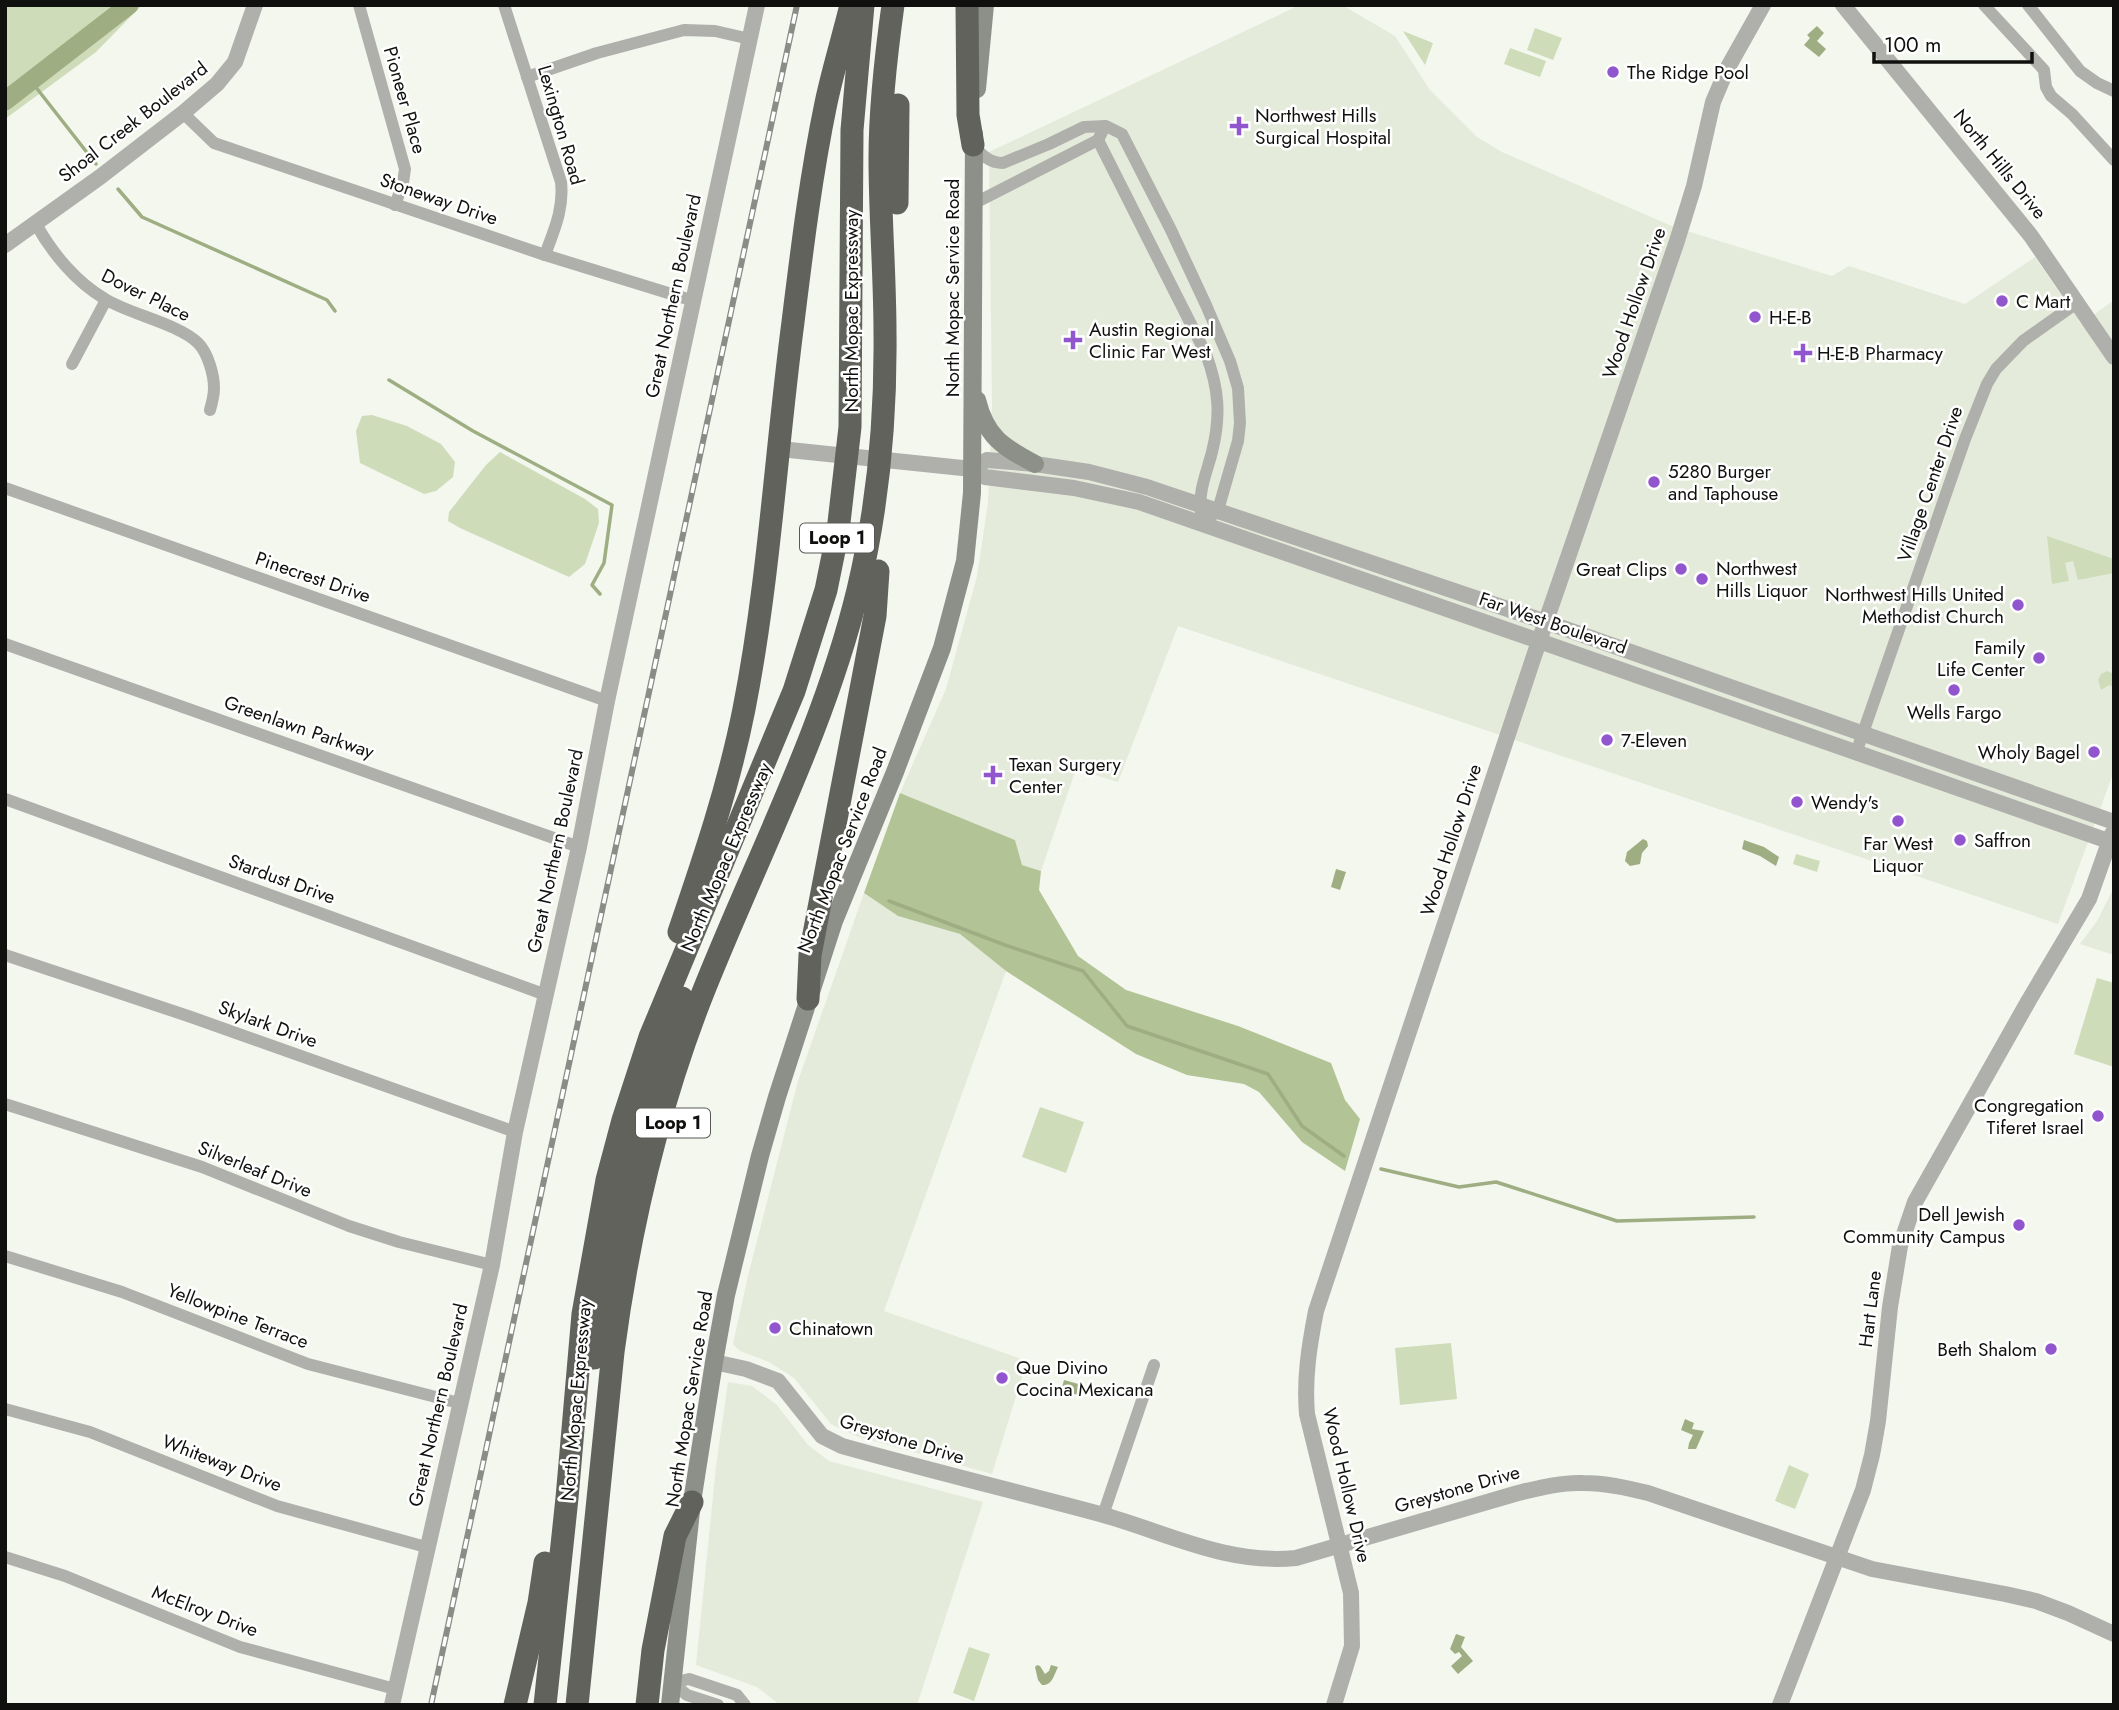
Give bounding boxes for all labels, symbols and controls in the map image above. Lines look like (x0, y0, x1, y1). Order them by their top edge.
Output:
scale bar (1874, 21, 2032, 65)
text: 100 m (1884, 30, 1941, 60)
street label: Pioneer Place (377, 43, 433, 157)
street label: Shoal Creek Boulevard (53, 55, 213, 189)
place label: The Ridge Pool (1627, 59, 1749, 86)
street label: Lexington Road (531, 62, 591, 188)
marker: The Ridge Pool (1605, 64, 1621, 80)
place label: Northwest Hills Surgical Hospital (1255, 102, 1391, 151)
street label: North Hills Drive (1947, 103, 2053, 225)
marker: Northwest Hills Surgical Hospital (1229, 116, 1249, 136)
street label: Stoneway Drive (376, 166, 502, 232)
street label: North Mopac Service Road (939, 179, 966, 397)
street label: Great Northern Boulevard (638, 191, 708, 401)
street label: North Mopac Expressway (838, 209, 865, 413)
street label: Wood Hollow Drive (1595, 224, 1673, 382)
street label: Dover Place (97, 262, 195, 328)
place label: C Mart (2016, 288, 2071, 315)
marker: C Mart (1994, 293, 2010, 309)
place label: H-E-B (1769, 304, 1812, 331)
marker: H-E-B (1747, 309, 1763, 325)
place label: Austin Regional Clinic Far West (1089, 316, 1214, 365)
marker: Austin Regional Clinic Far West (1063, 330, 1083, 350)
place label: H-E-B Pharmacy (1817, 340, 1943, 367)
marker: H-E-B Pharmacy (1795, 345, 1811, 361)
street label: Village Center Drive (1891, 402, 1969, 566)
place label: 5280 Burger and Taphouse (1668, 458, 1779, 507)
marker: 5280 Burger and Taphouse (1646, 474, 1662, 490)
road number: Loop 1 (800, 524, 874, 552)
street label: Pinecrest Drive (252, 545, 374, 609)
place label: Northwest Hills Liquor (1716, 555, 1808, 604)
place label: Great Clips (1576, 556, 1667, 583)
marker: Great Clips (1673, 561, 1689, 577)
marker: Northwest Hills Liquor (1694, 571, 1710, 587)
place label: Northwest Hills United Methodist Church (1825, 581, 2004, 630)
street label: Far West Boulevard (1475, 585, 1631, 661)
marker: Northwest Hills United Methodist Church (2010, 597, 2026, 613)
place label: Family Life Center (1937, 634, 2026, 683)
marker: Family Life Center (2031, 650, 2047, 666)
marker: Wells Fargo (1946, 682, 1962, 698)
street label: Greenlawn Parkway (220, 689, 378, 766)
place label: Wells Fargo (1907, 699, 2001, 726)
place label: 7-Eleven (1621, 727, 1687, 754)
marker: 7-Eleven (1599, 732, 1615, 748)
place label: Wholy Bagel (1978, 739, 2080, 766)
street label: North Mopac Service Road (790, 743, 894, 957)
marker: Wholy Bagel (2086, 744, 2102, 760)
street label: Great Northern Boulevard (520, 746, 590, 956)
place label: Texan Surgery Center (1009, 751, 1122, 800)
street label: North Mopac Expressway (674, 758, 778, 956)
street label: Wood Hollow Drive (1414, 760, 1488, 919)
marker: Texan Surgery Center (983, 765, 1003, 785)
place label: Wendy's (1811, 789, 1879, 816)
marker: Wendy's (1789, 794, 1805, 810)
marker: Far West Liquor (1890, 813, 1906, 829)
place label: Saffron (1974, 827, 2031, 854)
place label: Far West Liquor (1863, 830, 1933, 879)
marker: Saffron (1952, 832, 1968, 848)
street label: Stardust Drive (225, 847, 339, 911)
street label: Skylark Drive (215, 994, 322, 1054)
place label: Congregation Tiferet Israel (1974, 1092, 2084, 1141)
road number: Loop 1 (636, 1108, 710, 1138)
marker: Congregation Tiferet Israel (2090, 1108, 2106, 1124)
street label: Silverleaf Drive (194, 1134, 316, 1204)
place label: Dell Jewish Community Campus (1843, 1201, 2005, 1250)
marker: Dell Jewish Community Campus (2011, 1217, 2027, 1233)
street label: Hart Lane (1852, 1269, 1888, 1349)
street label: Yellowpine Terrace (163, 1277, 313, 1355)
street label: North Mopac Service Road (659, 1289, 719, 1509)
street label: North Mopac Expressway (554, 1297, 598, 1502)
street label: Great Northern Boulevard (401, 1301, 475, 1509)
place label: Chinatown (789, 1315, 874, 1342)
marker: Chinatown (767, 1320, 783, 1336)
place label: Beth Shalom (1937, 1336, 2037, 1363)
marker: Beth Shalom (2043, 1341, 2059, 1357)
place label: Que Divino Cocina Mexicana (1016, 1354, 1153, 1403)
marker: Que Divino Cocina Mexicana (994, 1370, 1010, 1386)
street label: Wood Hollow Drive (1316, 1405, 1378, 1565)
street label: Greystone Drive (836, 1407, 968, 1471)
street label: Whiteway Drive (158, 1428, 286, 1498)
street label: Greystone Drive (1391, 1458, 1523, 1520)
street label: McElroy Drive (148, 1578, 262, 1644)

